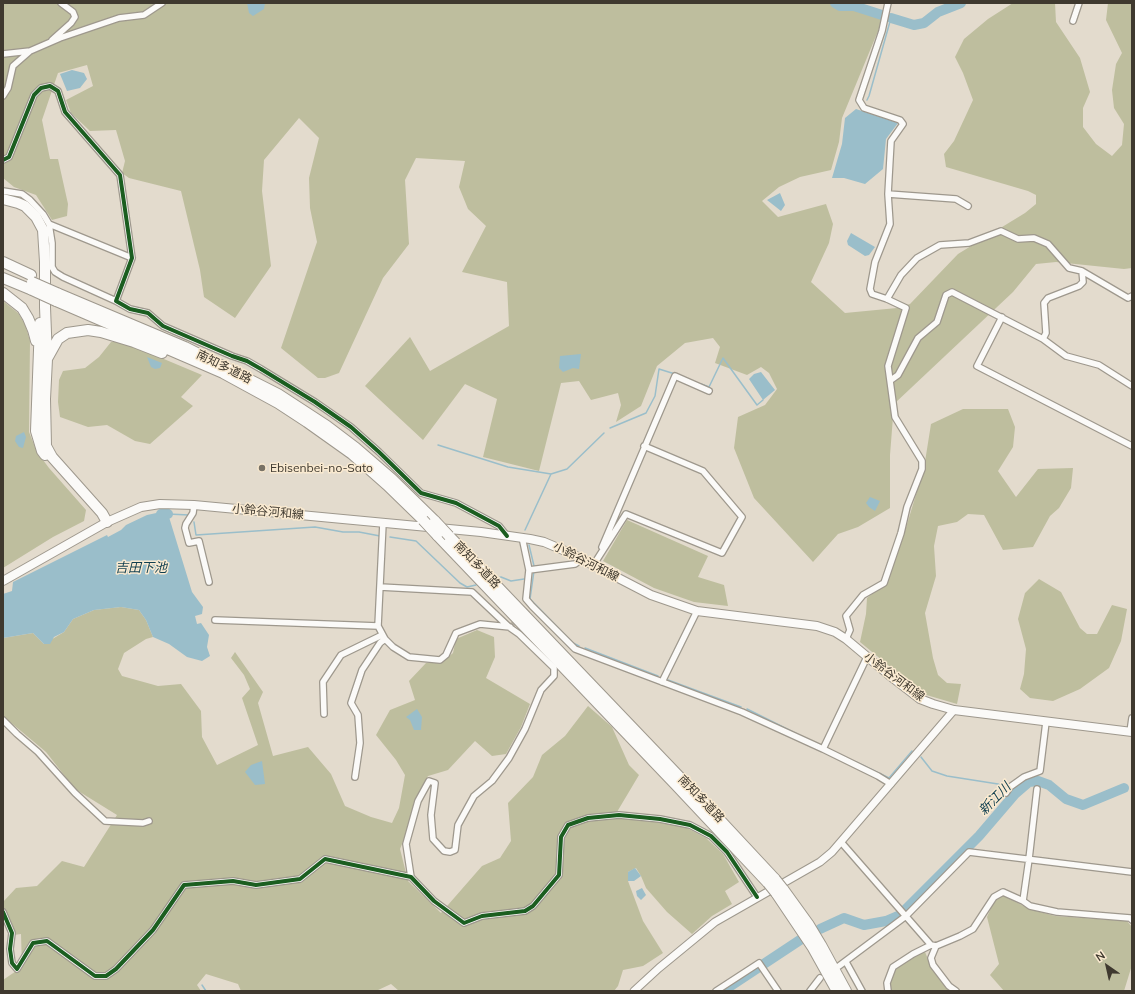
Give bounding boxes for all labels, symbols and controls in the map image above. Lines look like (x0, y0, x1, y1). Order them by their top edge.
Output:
street label: 南知多道路 (194, 347, 254, 387)
place label: Ebisenbei-no-Sato (270, 461, 373, 475)
marker: Ebisenbei-no-Sato (257, 463, 267, 473)
street label: 小鈴谷河和線 (232, 502, 304, 522)
street label: 南知多道路 (451, 538, 503, 592)
street label: 小鈴谷河和線 (551, 539, 621, 585)
water label: 吉田下池 (115, 560, 167, 576)
street label: 小鈴谷河和線 (861, 650, 927, 704)
street label: 南知多道路 (675, 772, 727, 826)
water label: 新江川 (976, 780, 1014, 818)
north arrow (1087, 946, 1127, 986)
text: N (1093, 948, 1108, 964)

